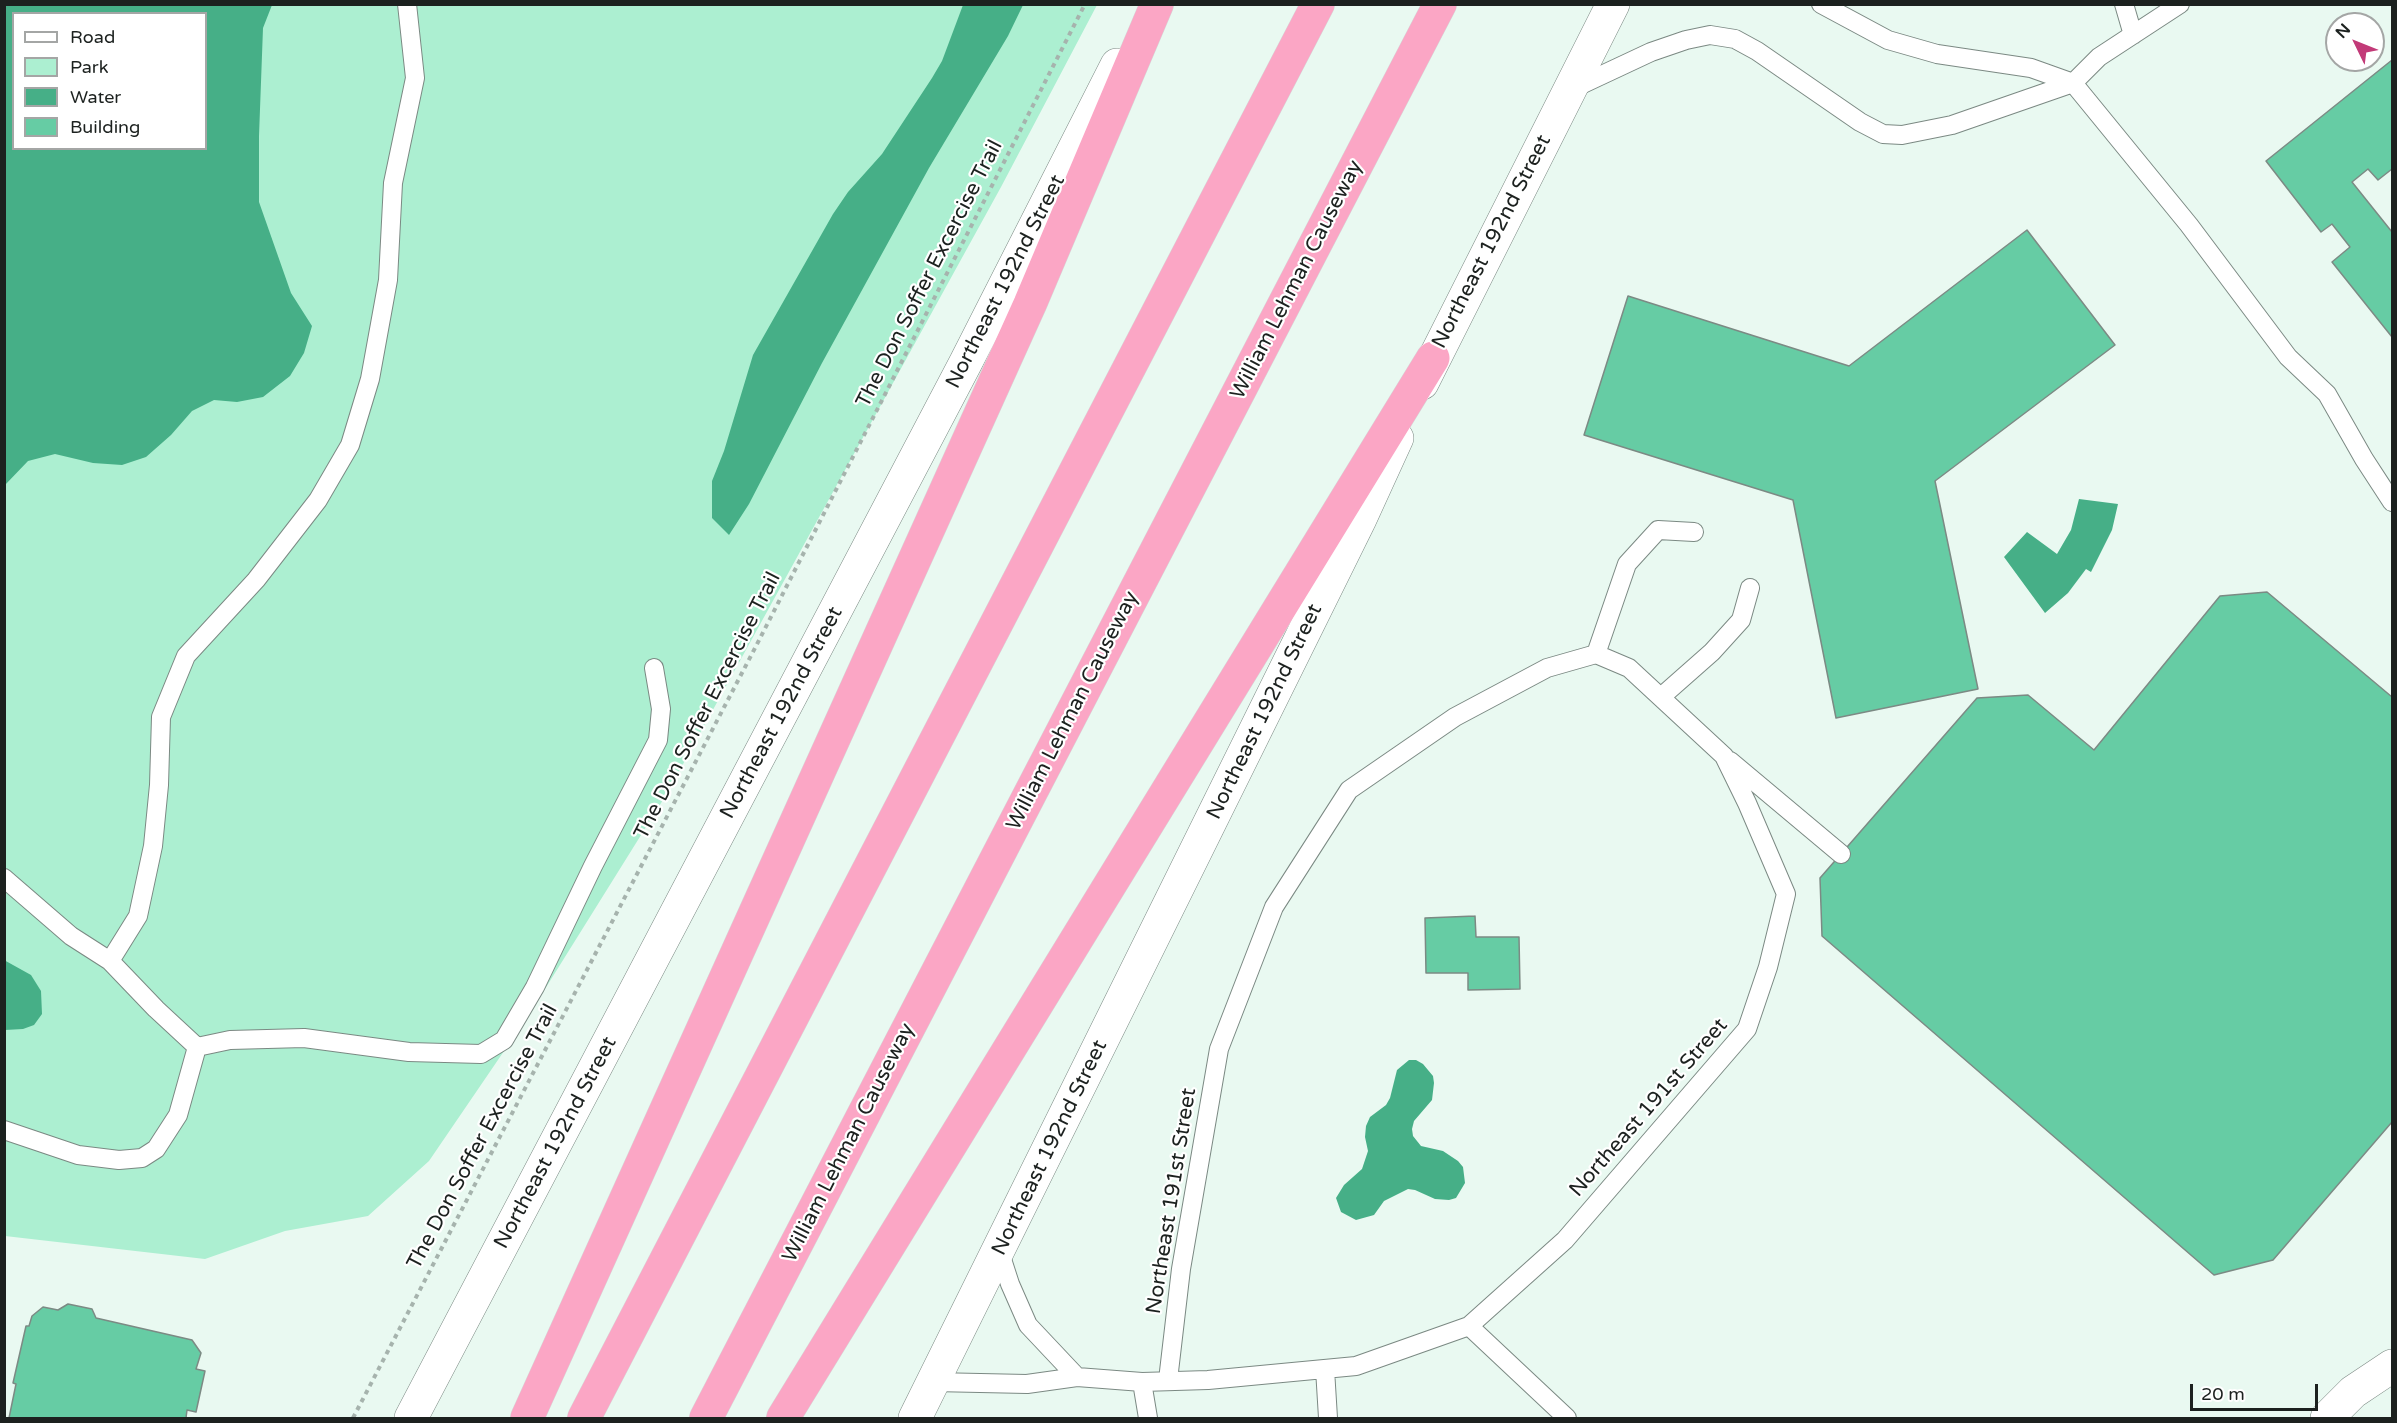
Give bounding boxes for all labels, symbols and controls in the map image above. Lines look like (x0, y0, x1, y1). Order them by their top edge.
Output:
legend (12, 12, 207, 150)
north arrow (2325, 12, 2385, 72)
text: N (2332, 20, 2355, 43)
text: Road (70, 26, 115, 48)
text: Park (70, 56, 108, 78)
text: Water (70, 86, 121, 108)
text: Building (70, 116, 140, 138)
street label: Northeast 192nd Street (1427, 131, 1557, 353)
street label: The Don Soffer Excercise Trail (851, 136, 1009, 412)
street label: William Lehman Causeway (1226, 156, 1368, 404)
street label: Northeast 192nd Street (941, 171, 1071, 393)
street label: The Don Soffer Excercise Trail (629, 568, 787, 844)
street label: William Lehman Causeway (1002, 587, 1144, 835)
street label: Northeast 192nd Street (1202, 600, 1328, 824)
street label: Northeast 192nd Street (715, 603, 849, 823)
street label: The Don Soffer Excercise Trail (402, 1000, 564, 1274)
street label: Northeast 191st Street (1565, 1014, 1733, 1202)
street label: William Lehman Causeway (778, 1019, 920, 1267)
street label: Northeast 192nd Street (489, 1033, 623, 1253)
street label: Northeast 192nd Street (987, 1036, 1113, 1260)
street label: Northeast 191st Street (1142, 1086, 1202, 1316)
scale bar (2193, 1372, 2320, 1410)
text: 20 m (2201, 1383, 2245, 1405)

